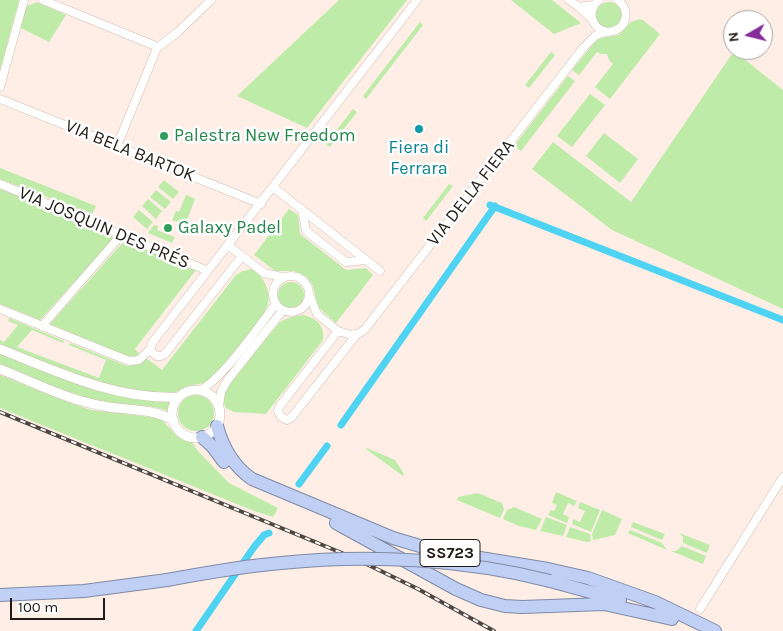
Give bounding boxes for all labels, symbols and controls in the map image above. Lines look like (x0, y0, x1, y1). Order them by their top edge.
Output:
north arrow (723, 10, 773, 60)
text: N (725, 31, 743, 43)
street label: VIA BELA BARTOK (62, 115, 198, 187)
marker: Fiera di Ferrara (413, 123, 425, 135)
place label: Palestra New Freedom (174, 125, 356, 147)
marker: Palestra New Freedom (158, 130, 170, 142)
street label: VIA DELLA FIERA (423, 135, 519, 251)
place label: Fiera di Ferrara (389, 137, 449, 180)
street label: VIA JOSQUIN DES PRÉS (15, 182, 193, 274)
place label: Galaxy Padel (178, 217, 281, 239)
marker: Galaxy Padel (162, 222, 174, 234)
road number: SS723 (420, 540, 480, 566)
scale bar (12, 588, 108, 620)
text: 100 m (18, 598, 58, 616)

